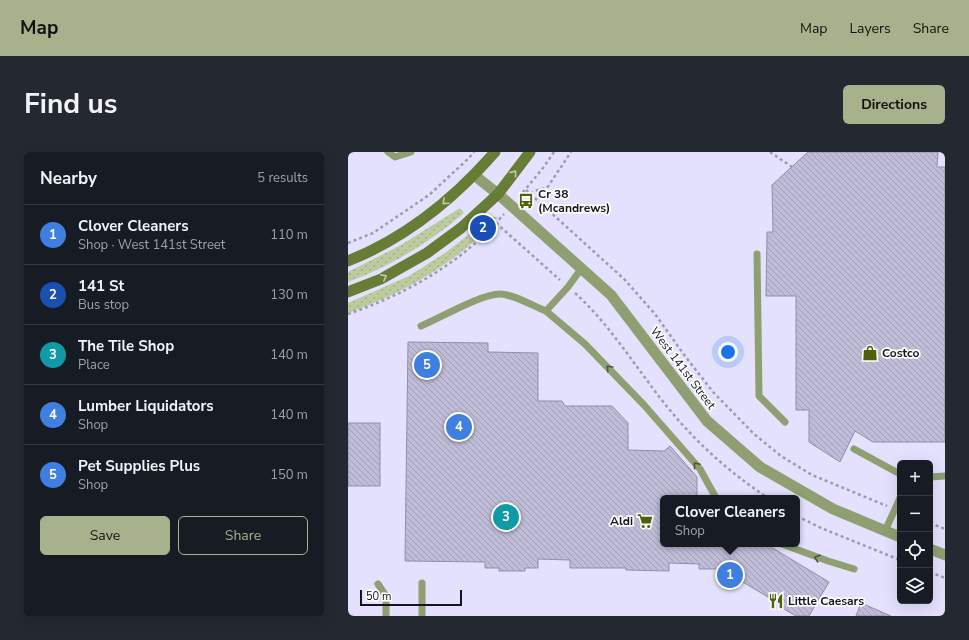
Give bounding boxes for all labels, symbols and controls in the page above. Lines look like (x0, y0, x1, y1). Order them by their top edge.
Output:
text: Map (20, 15, 58, 41)
text: Map (800, 19, 827, 38)
text: Layers (849, 19, 891, 38)
text: Share (913, 19, 949, 38)
text: Find us (24, 85, 118, 123)
button: Directions (843, 85, 945, 124)
text: Nearby (40, 167, 97, 190)
text: 5 results (257, 169, 308, 187)
one-way arrow (510, 170, 517, 177)
place label: Cr 38 (Mcandrews) (538, 186, 610, 216)
bus stop icon: Cr 38 (Mcandrews) (517, 192, 535, 210)
one-way arrow (443, 197, 450, 204)
pin: 2 (470, 213, 496, 243)
text: Clover Cleaners (78, 216, 188, 236)
text: 1 (49, 226, 57, 244)
text: 110 m (270, 226, 308, 244)
text: Shop · West 141st Street (78, 236, 225, 254)
one-way arrow (380, 274, 387, 282)
text: 141 St (78, 276, 124, 296)
text: 2 (49, 286, 57, 304)
text: 130 m (270, 286, 308, 304)
text: Bus stop (78, 296, 129, 314)
street label: West 141st Street (647, 324, 720, 413)
text: The Tile Shop (78, 336, 174, 356)
your location (718, 342, 738, 362)
shop icon: Costco (861, 344, 879, 362)
place label: Costco (882, 345, 920, 361)
text: 3 (49, 346, 57, 364)
text: 140 m (270, 346, 308, 364)
pin: 5 (414, 350, 440, 380)
text: Place (78, 356, 110, 374)
one-way arrow (606, 365, 614, 373)
text: Lumber Liquidators (78, 396, 214, 416)
text: 4 (49, 406, 57, 424)
text: 140 m (270, 406, 308, 424)
pin: 4 (446, 412, 472, 442)
text: Shop (78, 416, 108, 434)
text: Pet Supplies Plus (78, 456, 200, 476)
map controls (897, 460, 933, 604)
button: + (897, 460, 933, 496)
one-way arrow (693, 462, 700, 469)
text: 5 (49, 466, 57, 484)
text: 150 m (270, 466, 308, 484)
text: Shop (78, 476, 108, 494)
popup (660, 495, 800, 547)
button: − (897, 496, 933, 532)
pin: 3 (493, 502, 519, 532)
text: Clover Cleaners (675, 502, 785, 522)
supermarket icon: Aldi (636, 512, 654, 530)
place label: Aldi (610, 513, 633, 529)
button: Save (40, 516, 170, 555)
button: Share (178, 516, 308, 555)
text: Shop (675, 522, 705, 540)
button: locate (897, 532, 933, 568)
one-way arrow (814, 554, 821, 562)
pin: 1 (717, 560, 743, 590)
button: layers (897, 568, 933, 604)
scale bar (360, 588, 462, 607)
text: 50 m (366, 589, 391, 604)
restaurant icon: Little Caesars (767, 592, 785, 610)
place label: Little Caesars (788, 593, 864, 609)

